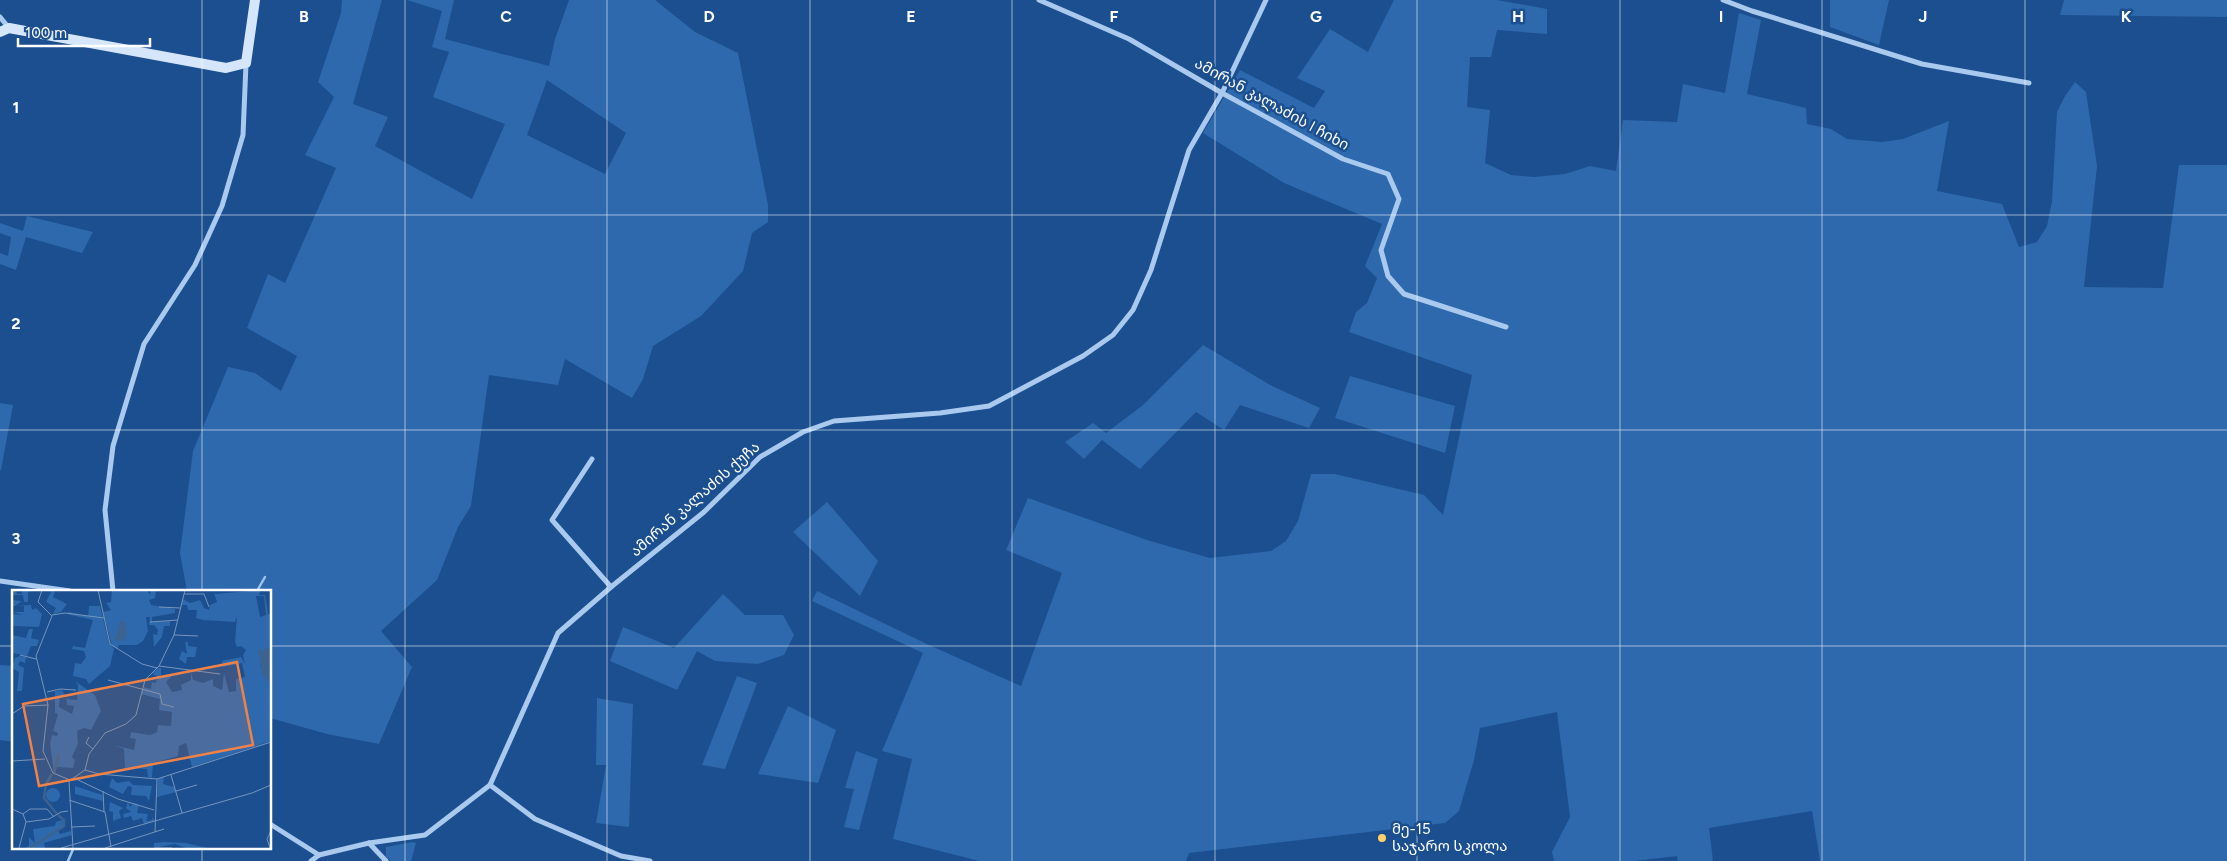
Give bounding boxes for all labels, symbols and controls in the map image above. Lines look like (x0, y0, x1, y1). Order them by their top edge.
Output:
text: B (299, 7, 309, 26)
text: C (500, 7, 512, 26)
text: D (703, 7, 715, 26)
text: E (906, 7, 916, 26)
text: F (1110, 7, 1119, 26)
text: G (1310, 7, 1322, 26)
text: H (1512, 7, 1524, 26)
text: I (1719, 7, 1723, 26)
text: J (1919, 7, 1927, 26)
text: K (2121, 7, 2132, 26)
scale bar (18, 15, 150, 47)
text: 100 m (25, 24, 67, 42)
street label: ამირან კალაძის I ჩიხი (1192, 54, 1352, 154)
text: 1 (13, 98, 19, 117)
text: 2 (11, 314, 21, 333)
street label: ამირან კალაძის ქუჩა (627, 438, 763, 560)
text: 3 (12, 529, 21, 548)
inset map (12, 590, 271, 848)
place label: მე-15 საჯარო სკოლა (1392, 820, 1508, 855)
marker: მე-15 საჯარო სკოლა (1376, 832, 1388, 844)

